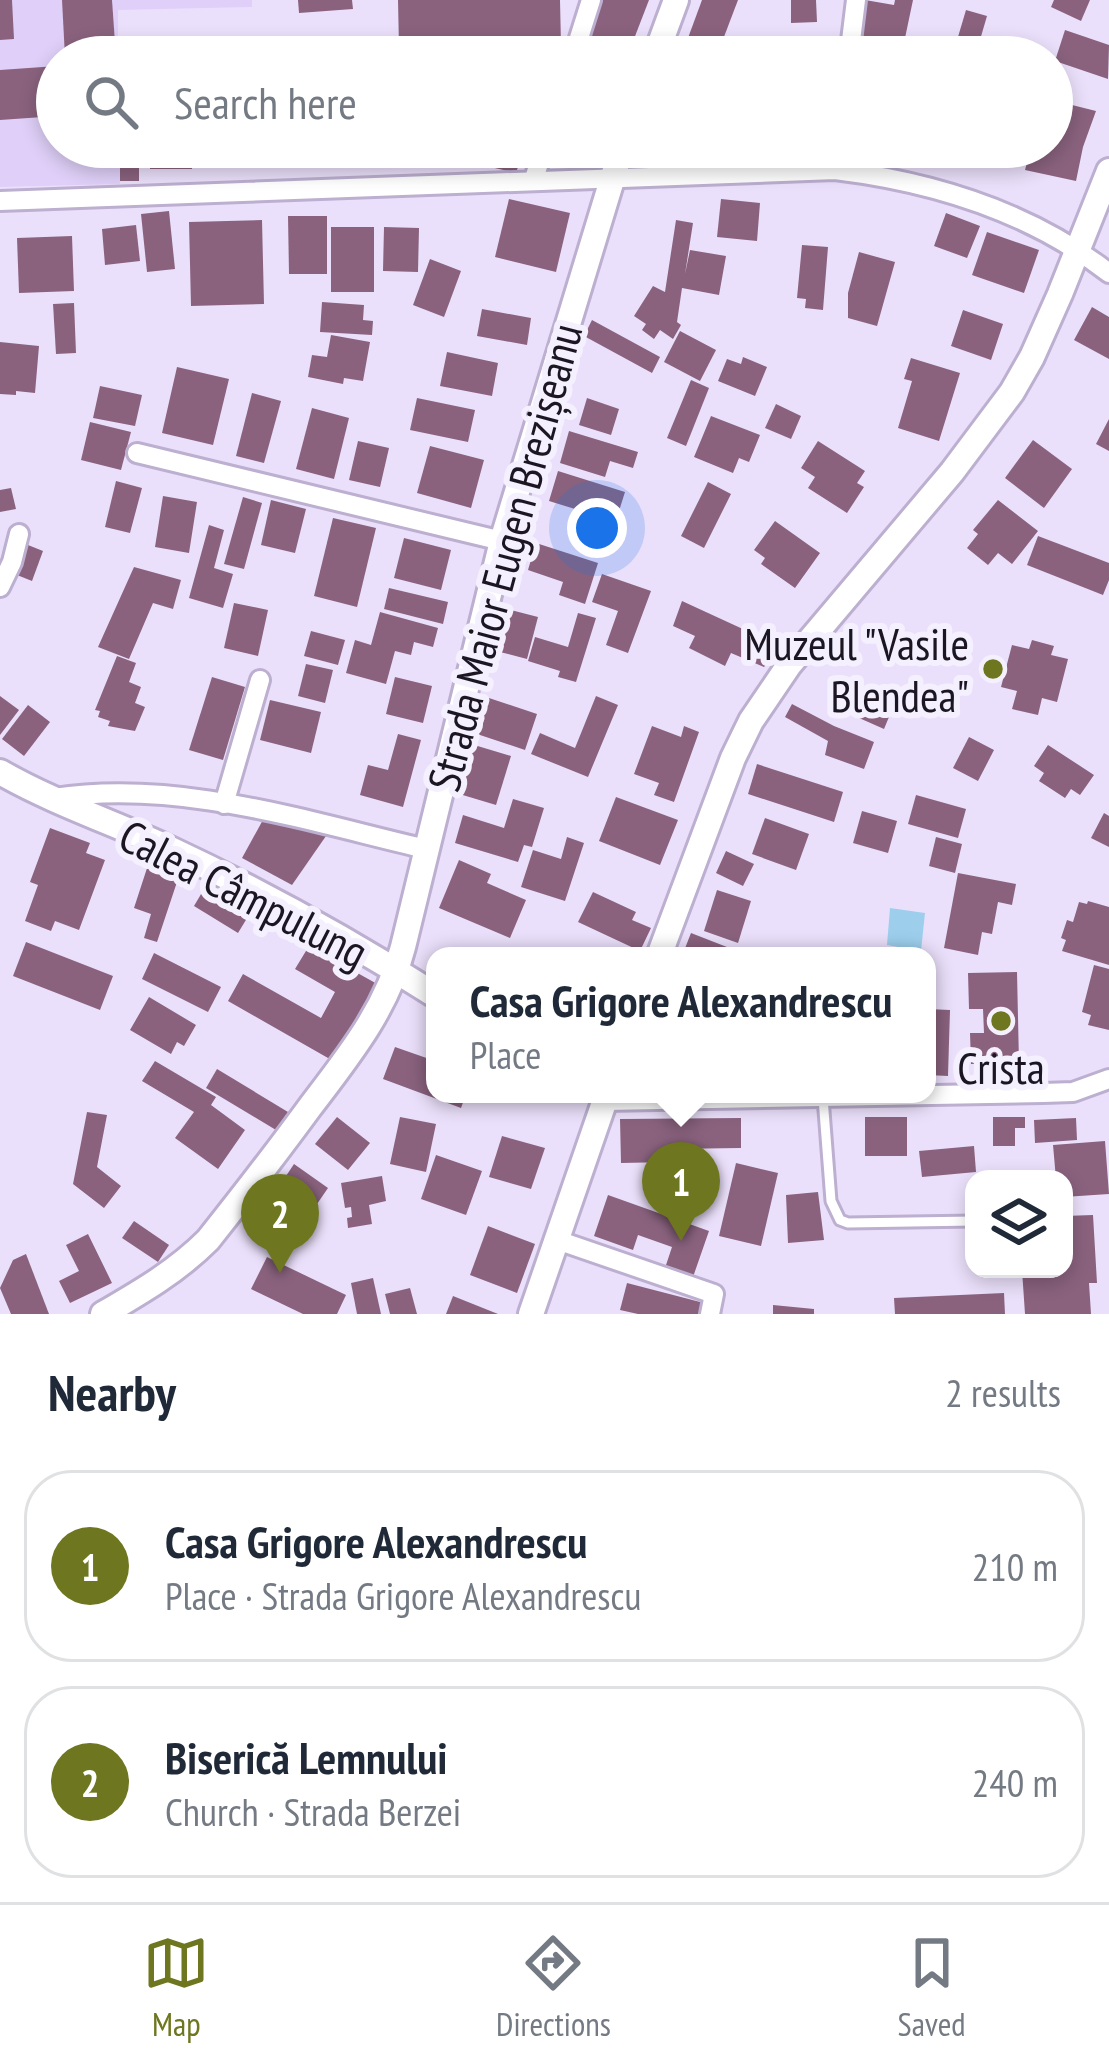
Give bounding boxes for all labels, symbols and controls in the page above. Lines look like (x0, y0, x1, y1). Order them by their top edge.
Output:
search box (36, 36, 1073, 168)
icon: search (78, 69, 144, 135)
text: Search here (174, 73, 357, 131)
street label: Strada Maior Eugen Brezișeanu (414, 317, 594, 797)
your location (567, 498, 627, 558)
place label: Muzeul "Vasile Blendea" (744, 614, 969, 724)
marker: Muzeul "Vasile Blendea" (980, 656, 1006, 682)
street label: Calea Câmpulung (110, 806, 378, 980)
popup (426, 947, 936, 1103)
text: Casa Grigore Alexandrescu (470, 971, 892, 1029)
marker: Crista (988, 1008, 1014, 1034)
text: Place (470, 1029, 541, 1080)
place label: Crista (957, 1038, 1045, 1096)
pin: 1 (642, 1142, 720, 1241)
map controls (965, 1170, 1073, 1278)
button: layers (965, 1170, 1073, 1278)
pin: 2 (241, 1174, 319, 1273)
text: Nearby (48, 1359, 176, 1425)
text: 2 results (945, 1367, 1061, 1418)
text: Casa Grigore Alexandrescu (165, 1512, 587, 1570)
text: 1 (81, 1541, 99, 1592)
text: 210 m (972, 1541, 1058, 1592)
text: Place · Strada Grigore Alexandrescu (165, 1570, 641, 1621)
text: Biserică Lemnului (165, 1728, 447, 1786)
text: 2 (81, 1757, 99, 1808)
text: 240 m (972, 1757, 1058, 1808)
text: Church · Strada Berzei (165, 1786, 461, 1837)
tab: Map (143, 1930, 209, 2045)
tab: Directions (496, 1930, 611, 2045)
tab: Saved (898, 1930, 966, 2045)

